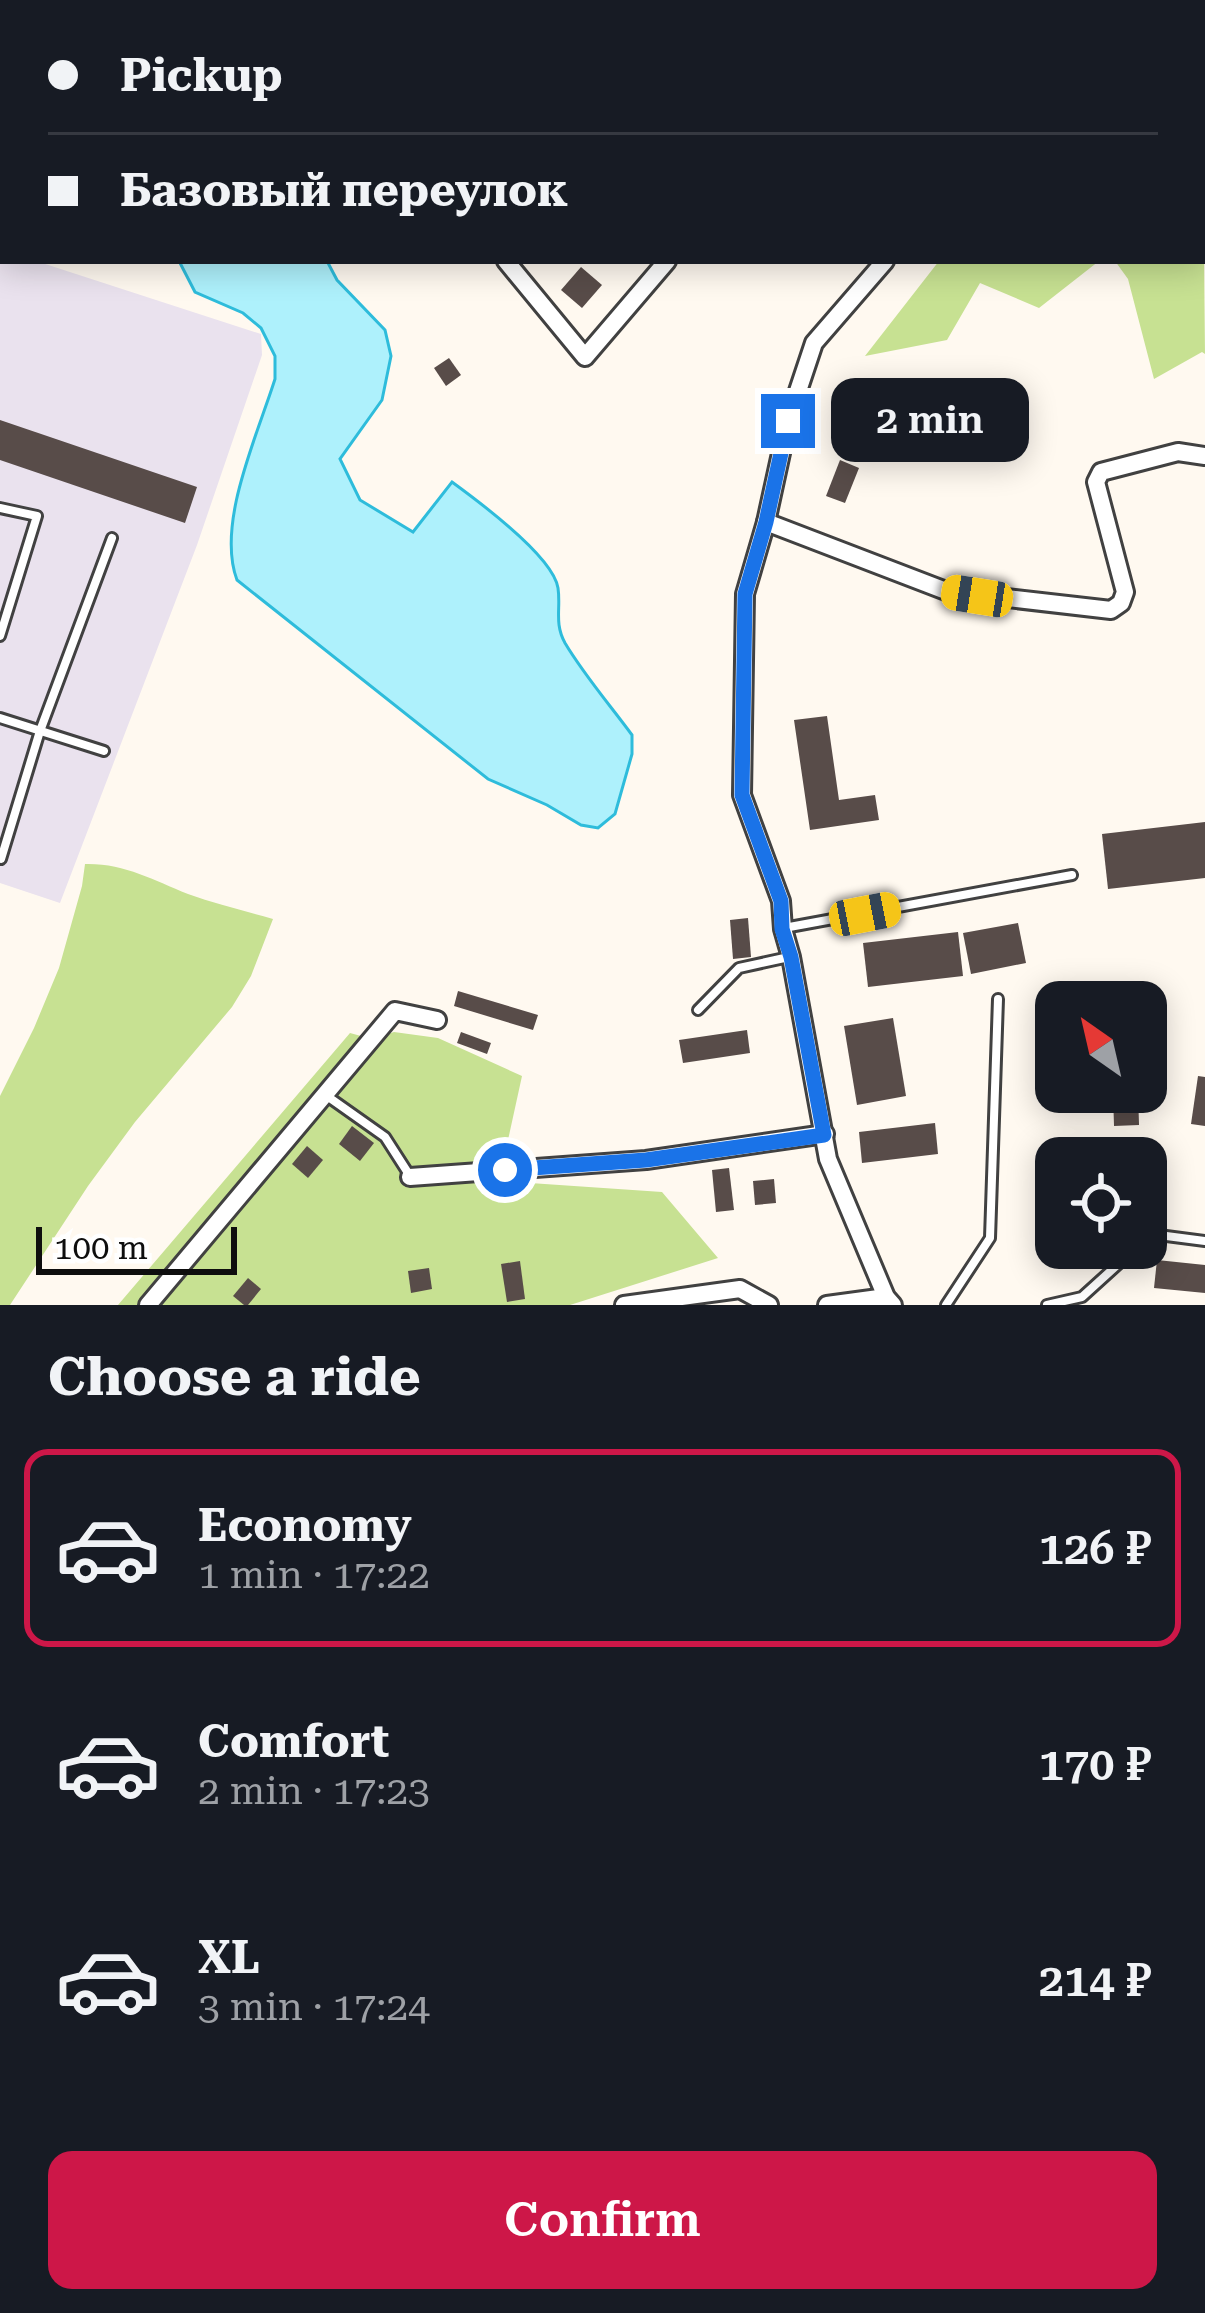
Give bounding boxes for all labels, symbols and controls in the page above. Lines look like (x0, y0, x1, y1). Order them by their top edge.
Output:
text: Pickup (120, 49, 283, 102)
text: Базовый переулок (120, 164, 568, 217)
callout: 2 min (830, 379, 1028, 463)
route end (761, 394, 815, 448)
text: 2 min (876, 397, 984, 443)
car (939, 573, 1015, 619)
car (826, 889, 904, 939)
north arrow (1035, 981, 1167, 1113)
map controls (1035, 981, 1167, 1269)
button: locate (1035, 1137, 1167, 1269)
route start (478, 1143, 532, 1197)
scale bar (36, 1221, 237, 1274)
text: 100 m (54, 1228, 148, 1267)
text: Choose a ride (48, 1345, 421, 1408)
icon: car (54, 1494, 162, 1602)
text: Economy (198, 1499, 412, 1552)
text: 126 ₽ (1039, 1522, 1151, 1575)
text: 1 min · 17:22 (198, 1552, 430, 1598)
icon: car (54, 1710, 162, 1818)
text: Comfort (198, 1715, 389, 1768)
text: 170 ₽ (1039, 1738, 1151, 1791)
text: 2 min · 17:23 (198, 1768, 430, 1814)
icon: car (54, 1926, 162, 2034)
text: XL (198, 1931, 260, 1984)
text: 214 ₽ (1039, 1954, 1151, 2007)
text: 3 min · 17:24 (198, 1984, 430, 2030)
button: Confirm (48, 2151, 1157, 2289)

